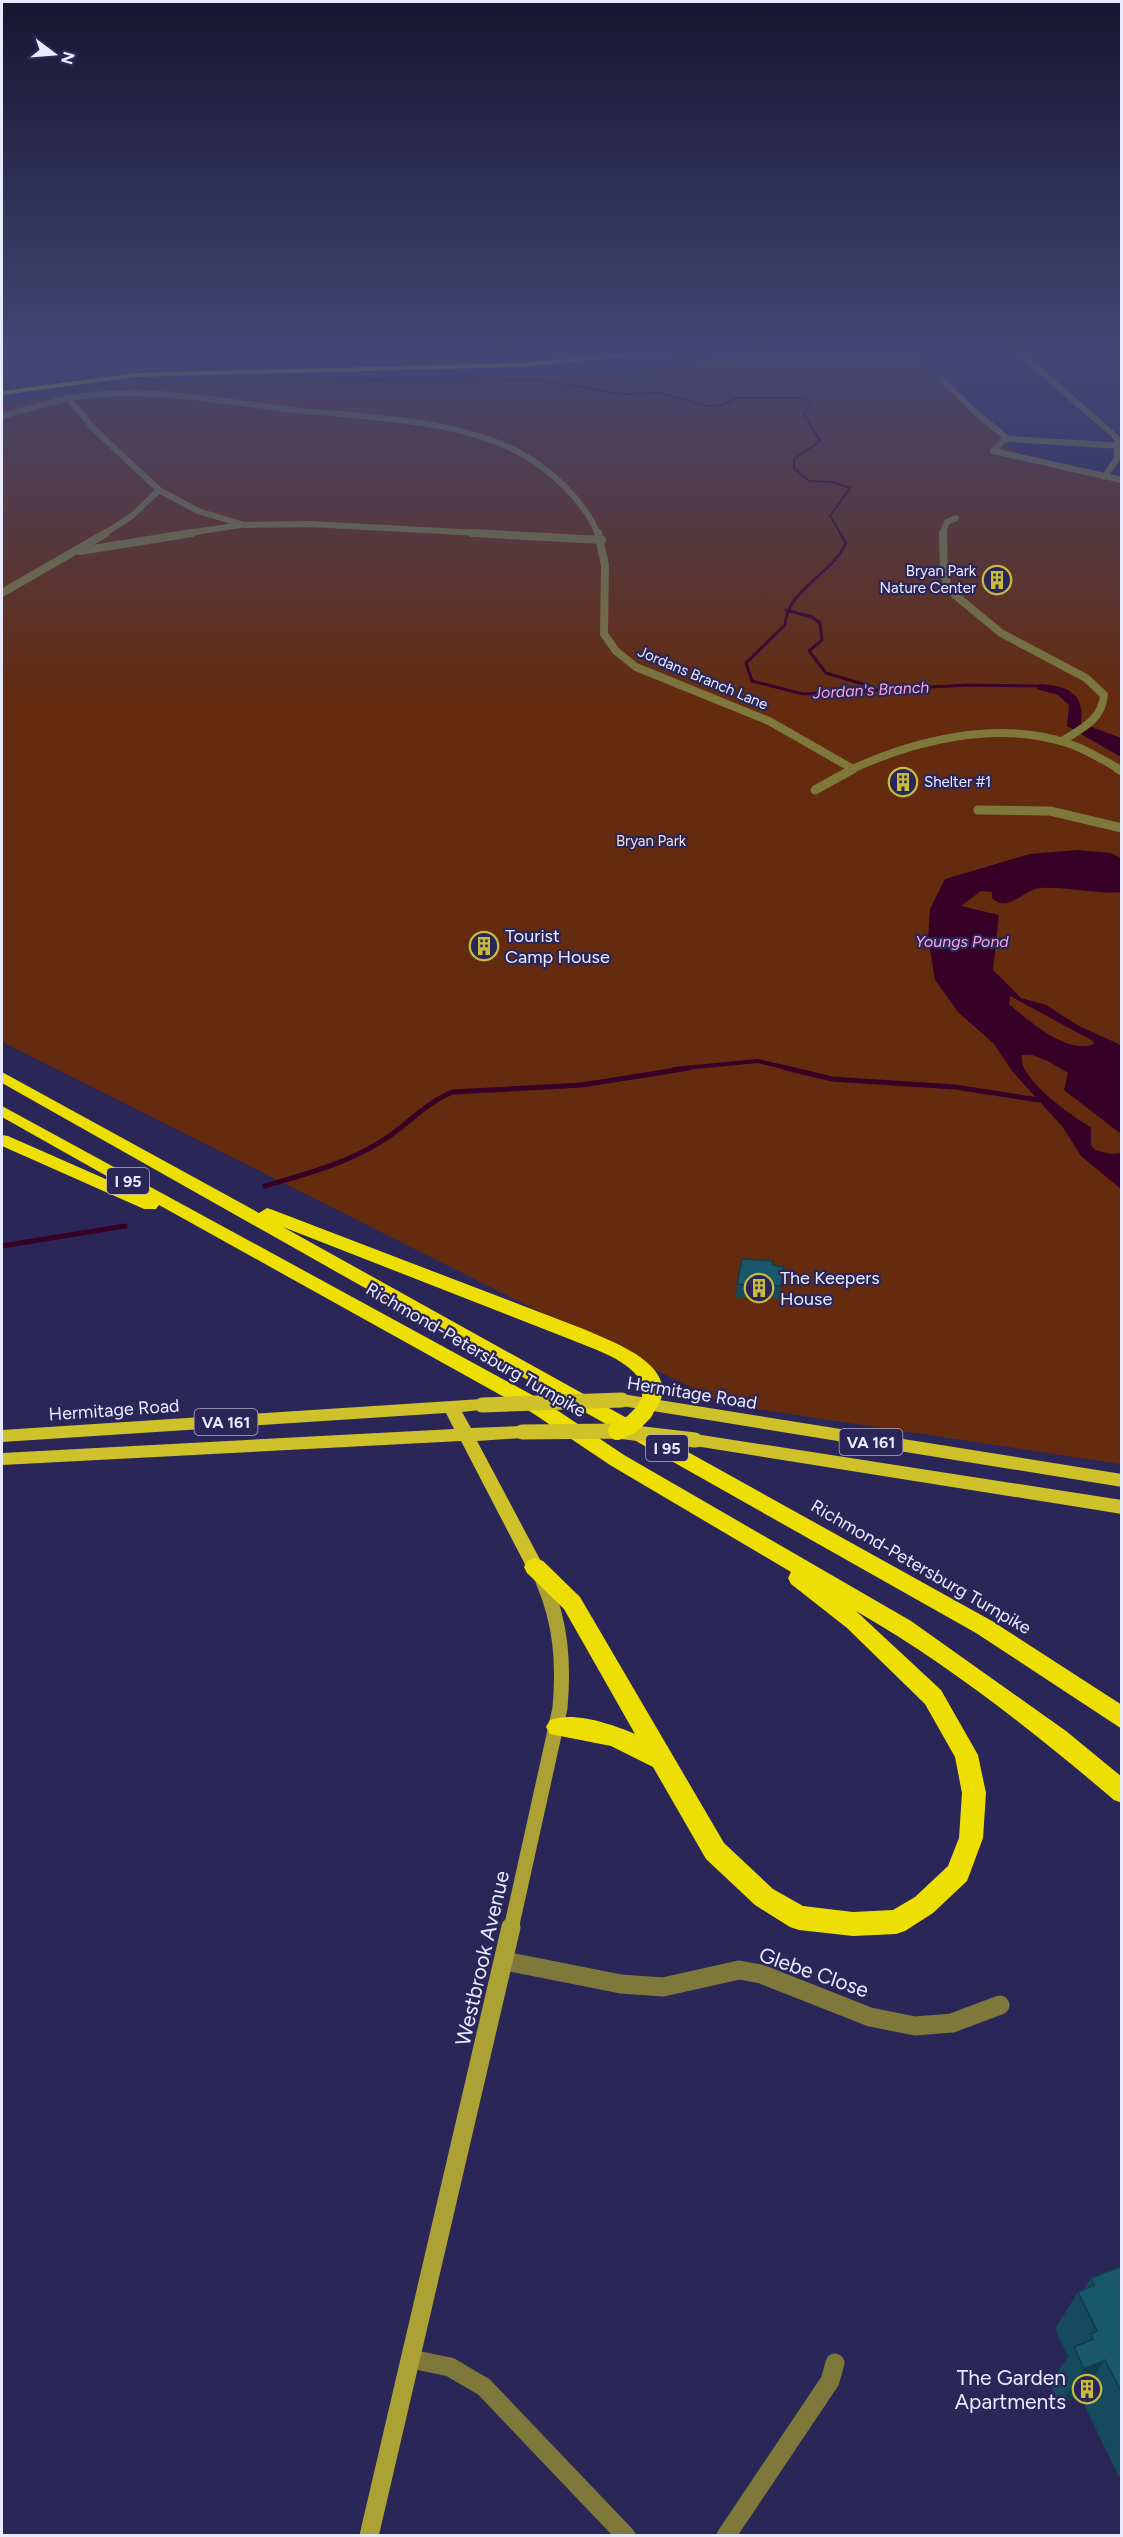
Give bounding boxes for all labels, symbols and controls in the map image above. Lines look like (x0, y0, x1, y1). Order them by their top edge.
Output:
north arrow (24, 24, 84, 84)
text: N (57, 49, 79, 67)
place label: Bryan Park Nature Center (879, 562, 977, 597)
building icon: Bryan Park Nature Center (981, 564, 1013, 596)
street label: Jordans Branch Lane (635, 642, 771, 714)
water label: Jordan's Branch (811, 677, 930, 703)
building icon: Shelter #1 (887, 766, 919, 798)
place label: Shelter #1 (924, 773, 991, 791)
park label: Bryan Park (616, 832, 687, 850)
place label: Tourist Camp House (505, 925, 610, 968)
building icon: Tourist Camp House (468, 930, 500, 962)
water label: Youngs Pond (915, 932, 1009, 951)
road number: I 95 (107, 1168, 149, 1194)
place label: The Keepers House (780, 1267, 880, 1310)
building icon: The Keepers House (743, 1272, 775, 1304)
street label: Richmond-Petersburg Turnpike (362, 1278, 590, 1422)
street label: Hermitage Road (626, 1372, 758, 1414)
street label: Hermitage Road (48, 1394, 180, 1426)
road number: VA 161 (194, 1409, 258, 1435)
road number: VA 161 (840, 1429, 902, 1455)
road number: I 95 (646, 1435, 688, 1461)
street label: Richmond-Petersburg Turnpike (807, 1495, 1035, 1639)
street label: Westbrook Avenue (450, 1868, 514, 2048)
street label: Glebe Close (756, 1942, 872, 2002)
place label: The Garden Apartments (955, 2365, 1066, 2414)
building icon: The Garden Apartments (1071, 2373, 1103, 2405)

